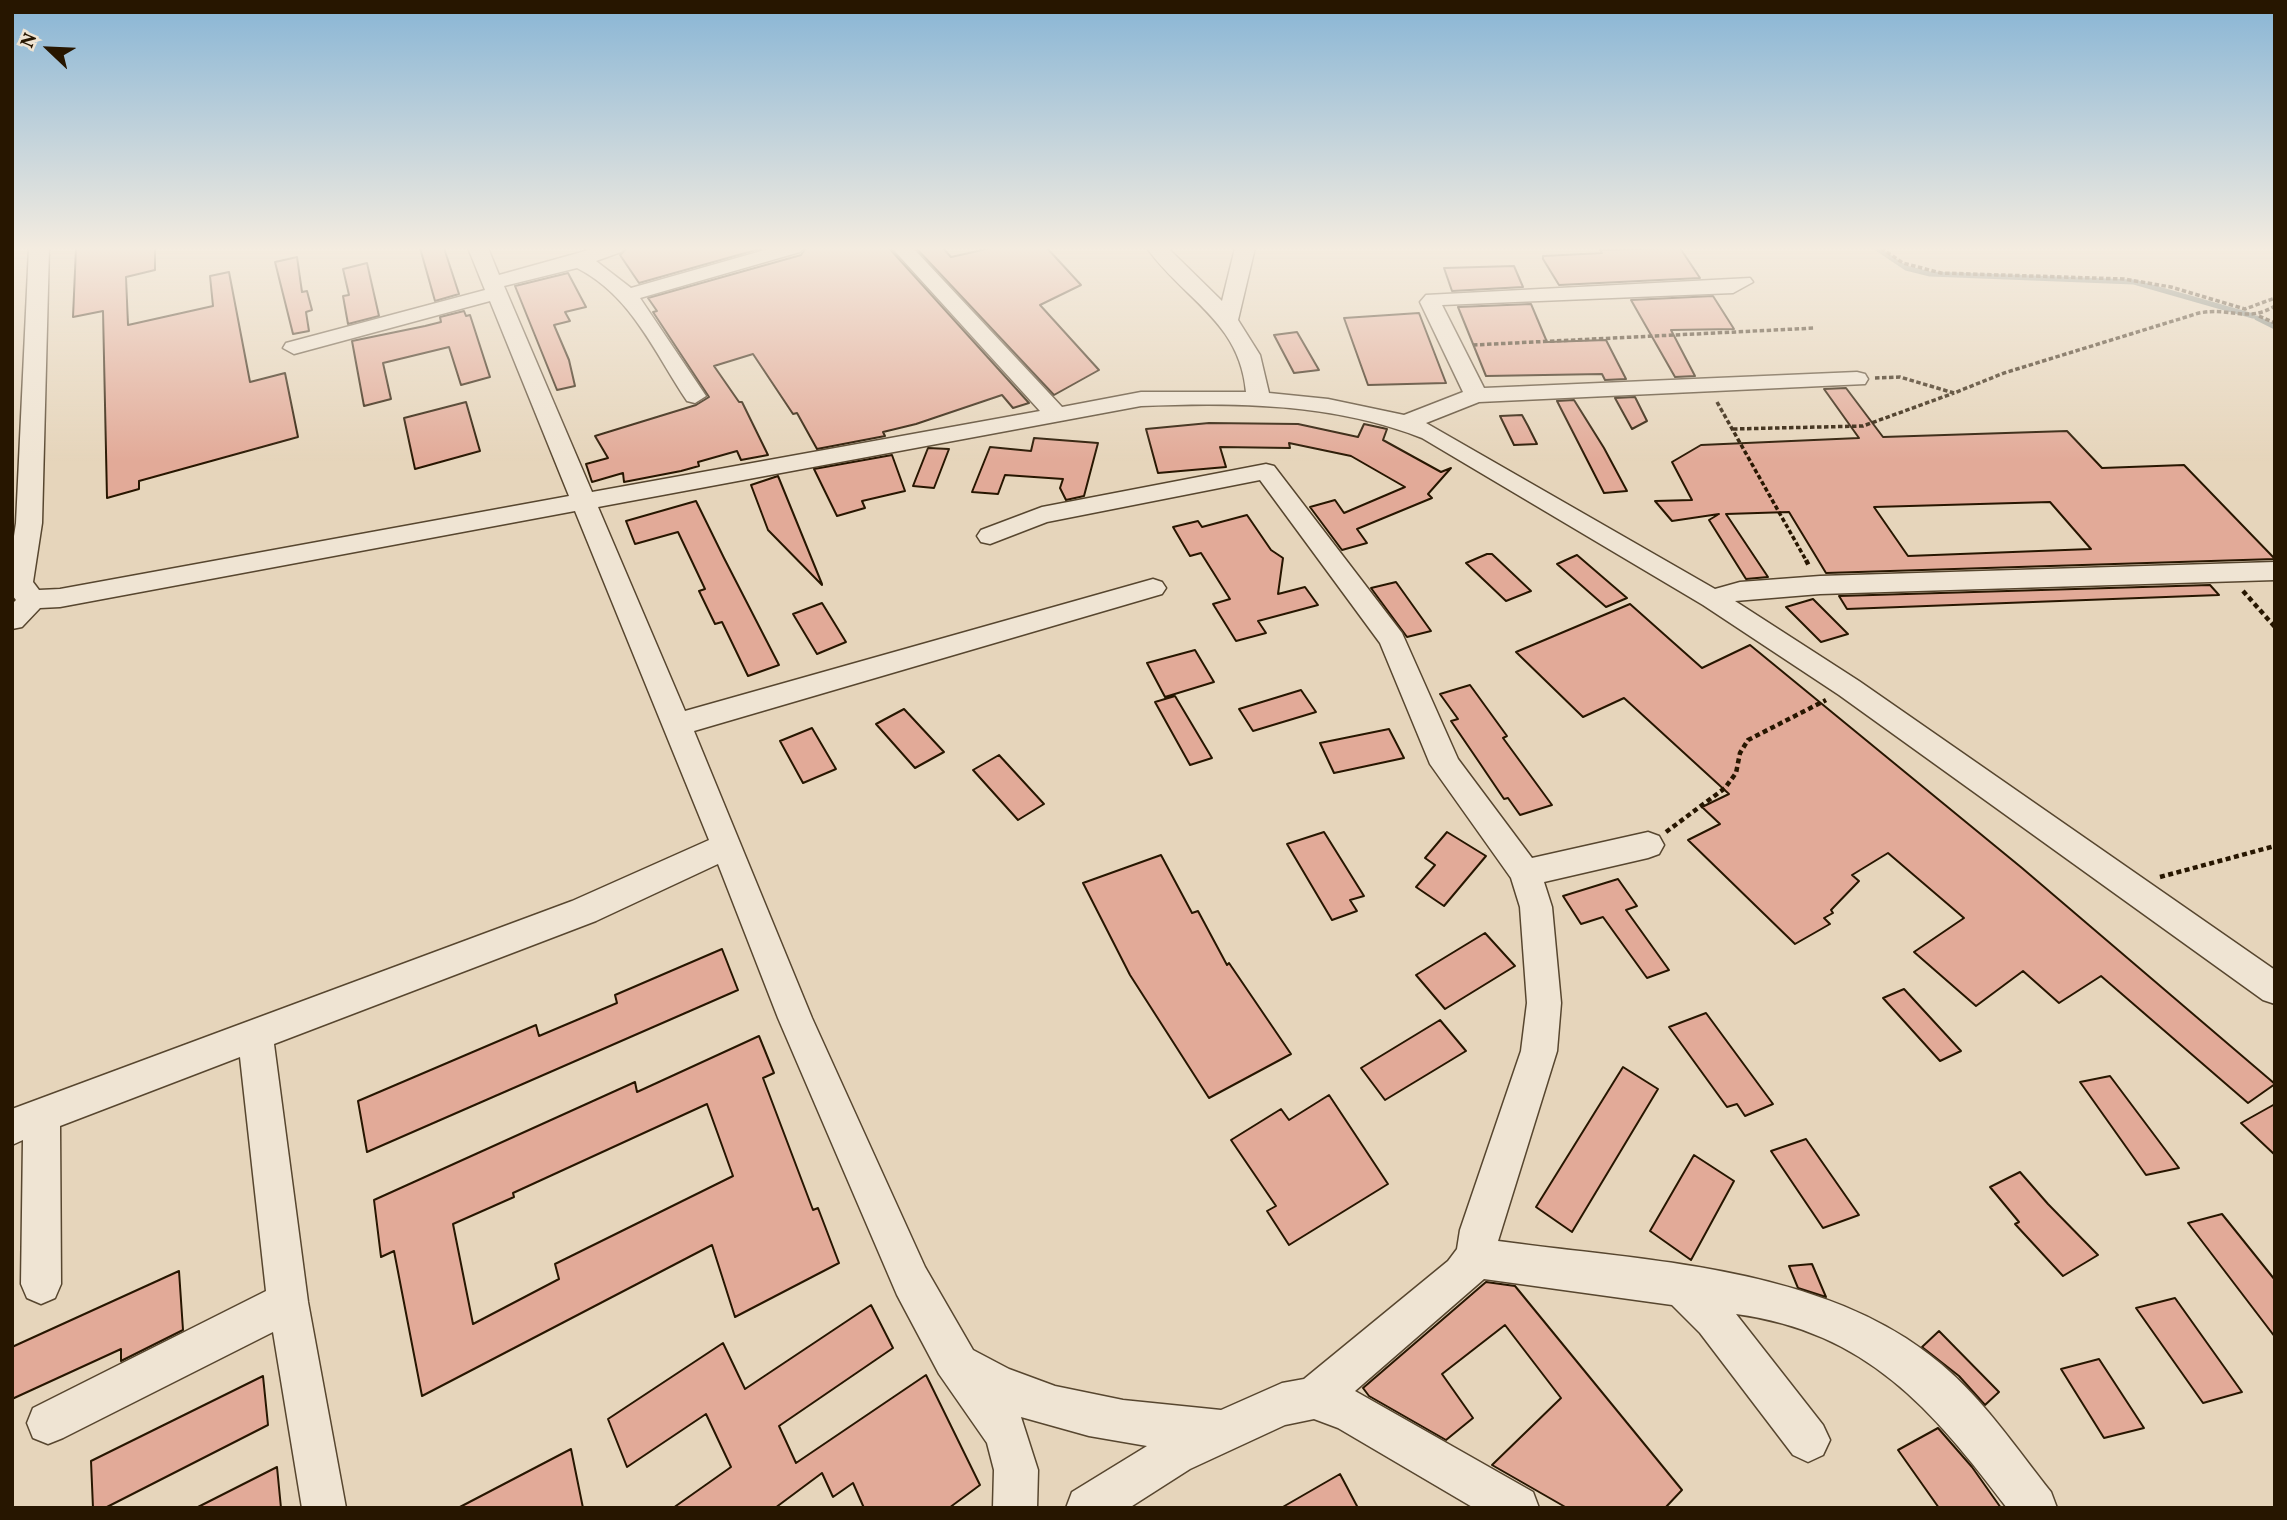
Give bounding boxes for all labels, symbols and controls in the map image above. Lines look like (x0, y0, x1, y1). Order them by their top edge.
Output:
north arrow (14, 14, 84, 84)
text: N (15, 29, 44, 52)

